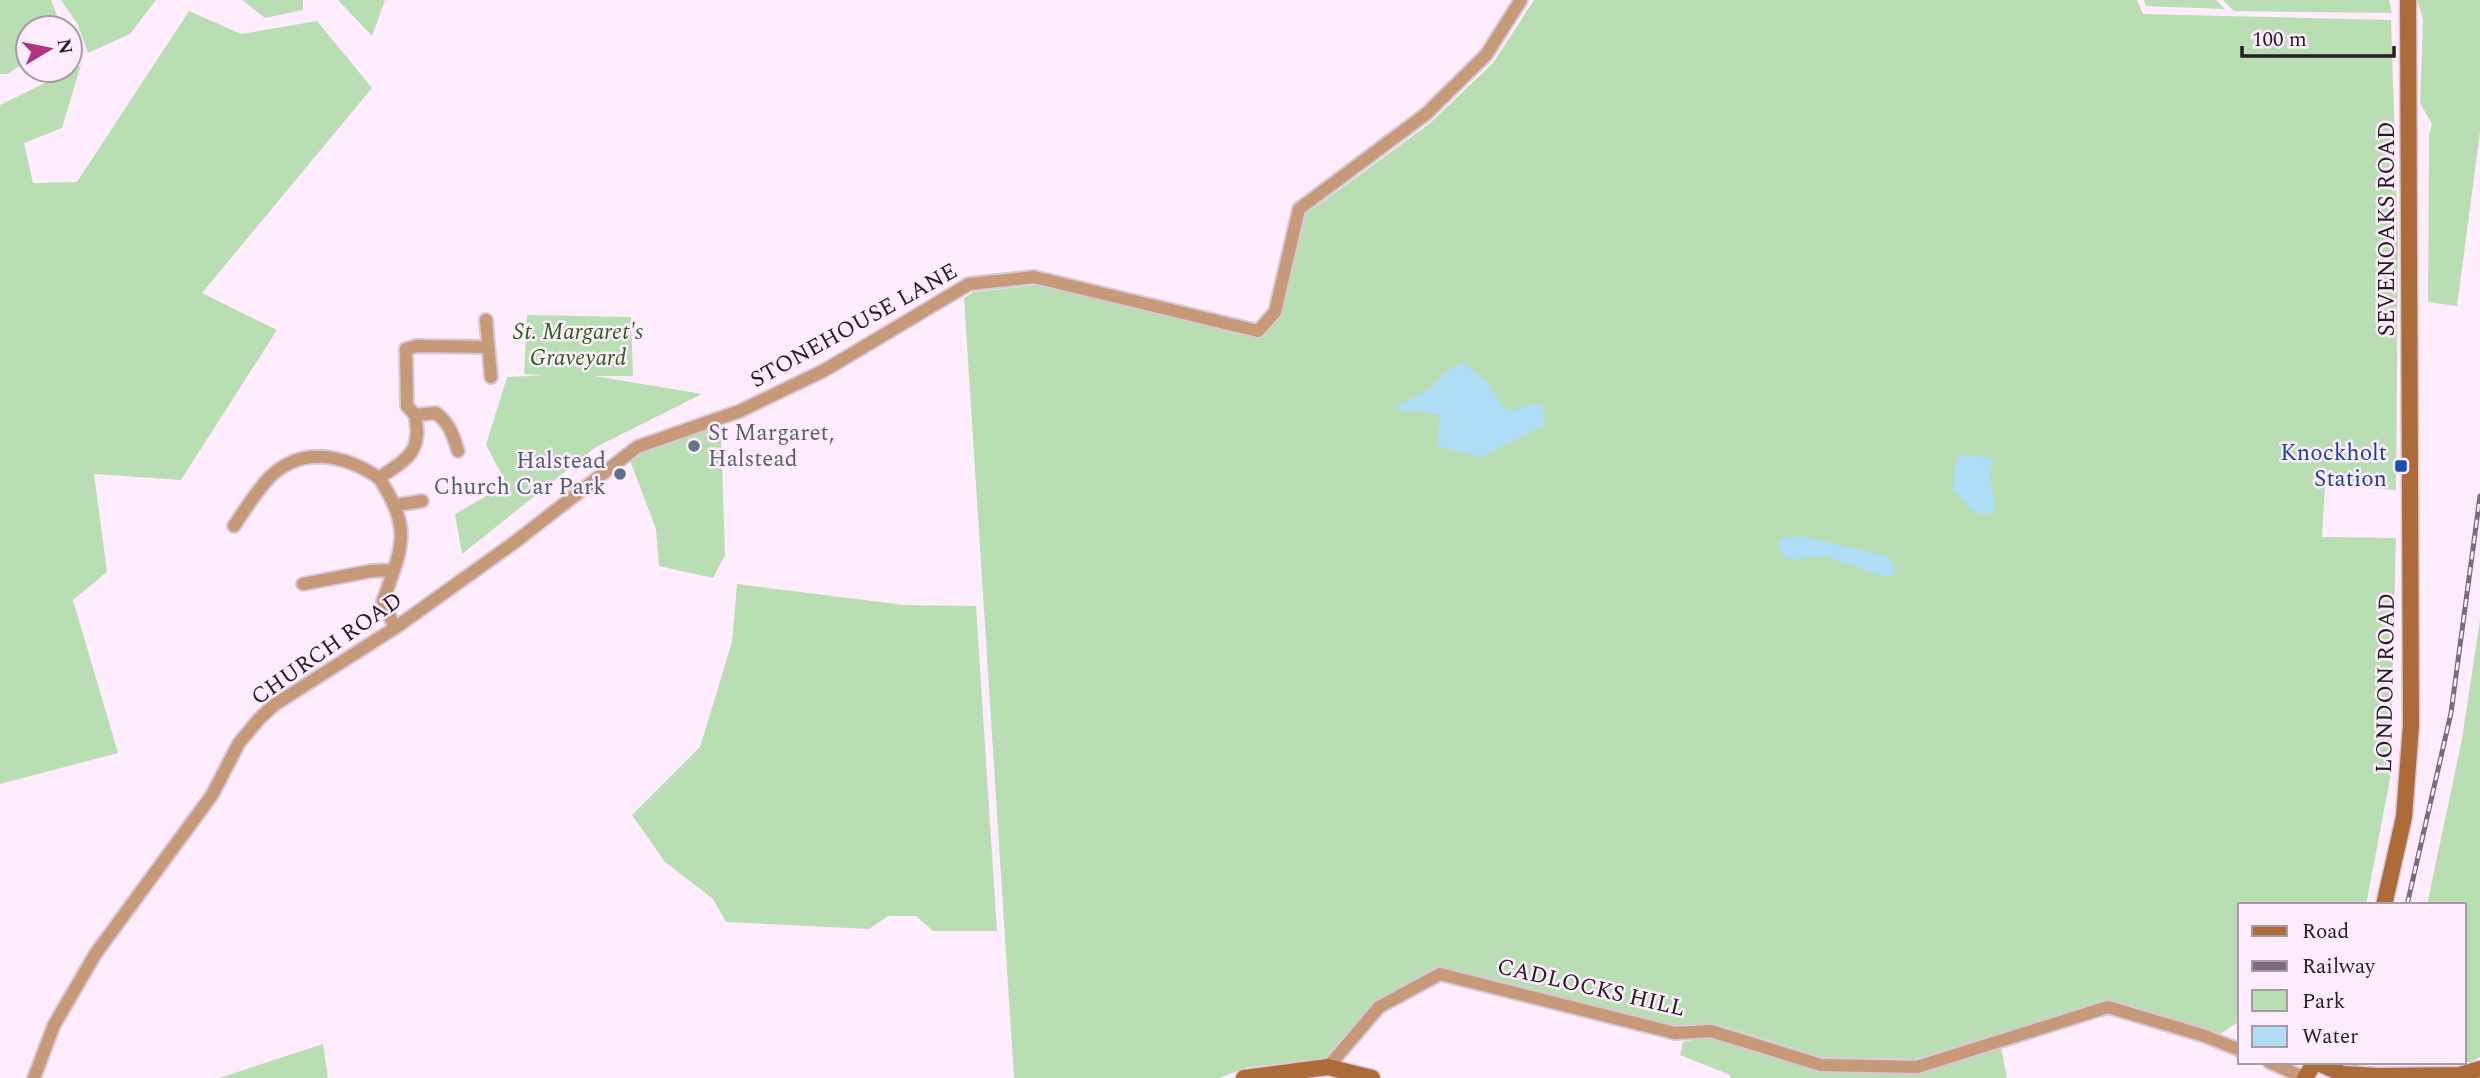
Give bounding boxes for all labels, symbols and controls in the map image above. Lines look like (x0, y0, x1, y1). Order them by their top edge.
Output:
north arrow (14, 14, 84, 84)
scale bar (2242, 14, 2394, 58)
text: 100 m (2252, 24, 2307, 56)
text: N (49, 36, 80, 56)
street label: SEVENOAKS ROAD (2370, 122, 2405, 336)
street label: STONEHOUSE LANE (744, 254, 964, 398)
park label: St. Margaret's Graveyard (513, 315, 643, 376)
place label: St Margaret, Halstead (708, 416, 835, 477)
place label: Knockholt Station (2280, 436, 2387, 497)
marker: St Margaret, Halstead (686, 438, 702, 454)
place label: Halstead Church Car Park (433, 444, 606, 505)
marker: Knockholt Station (2393, 458, 2409, 474)
marker: Halstead Church Car Park (612, 466, 628, 482)
street label: CHURCH ROAD (244, 584, 410, 714)
street label: LONDON ROAD (2367, 593, 2405, 773)
legend (2238, 903, 2466, 1064)
text: Road (2302, 916, 2349, 948)
street label: CADLOCKS HILL (1493, 949, 1689, 1027)
text: Railway (2302, 951, 2376, 983)
text: Park (2302, 986, 2346, 1018)
text: Water (2302, 1021, 2358, 1053)

